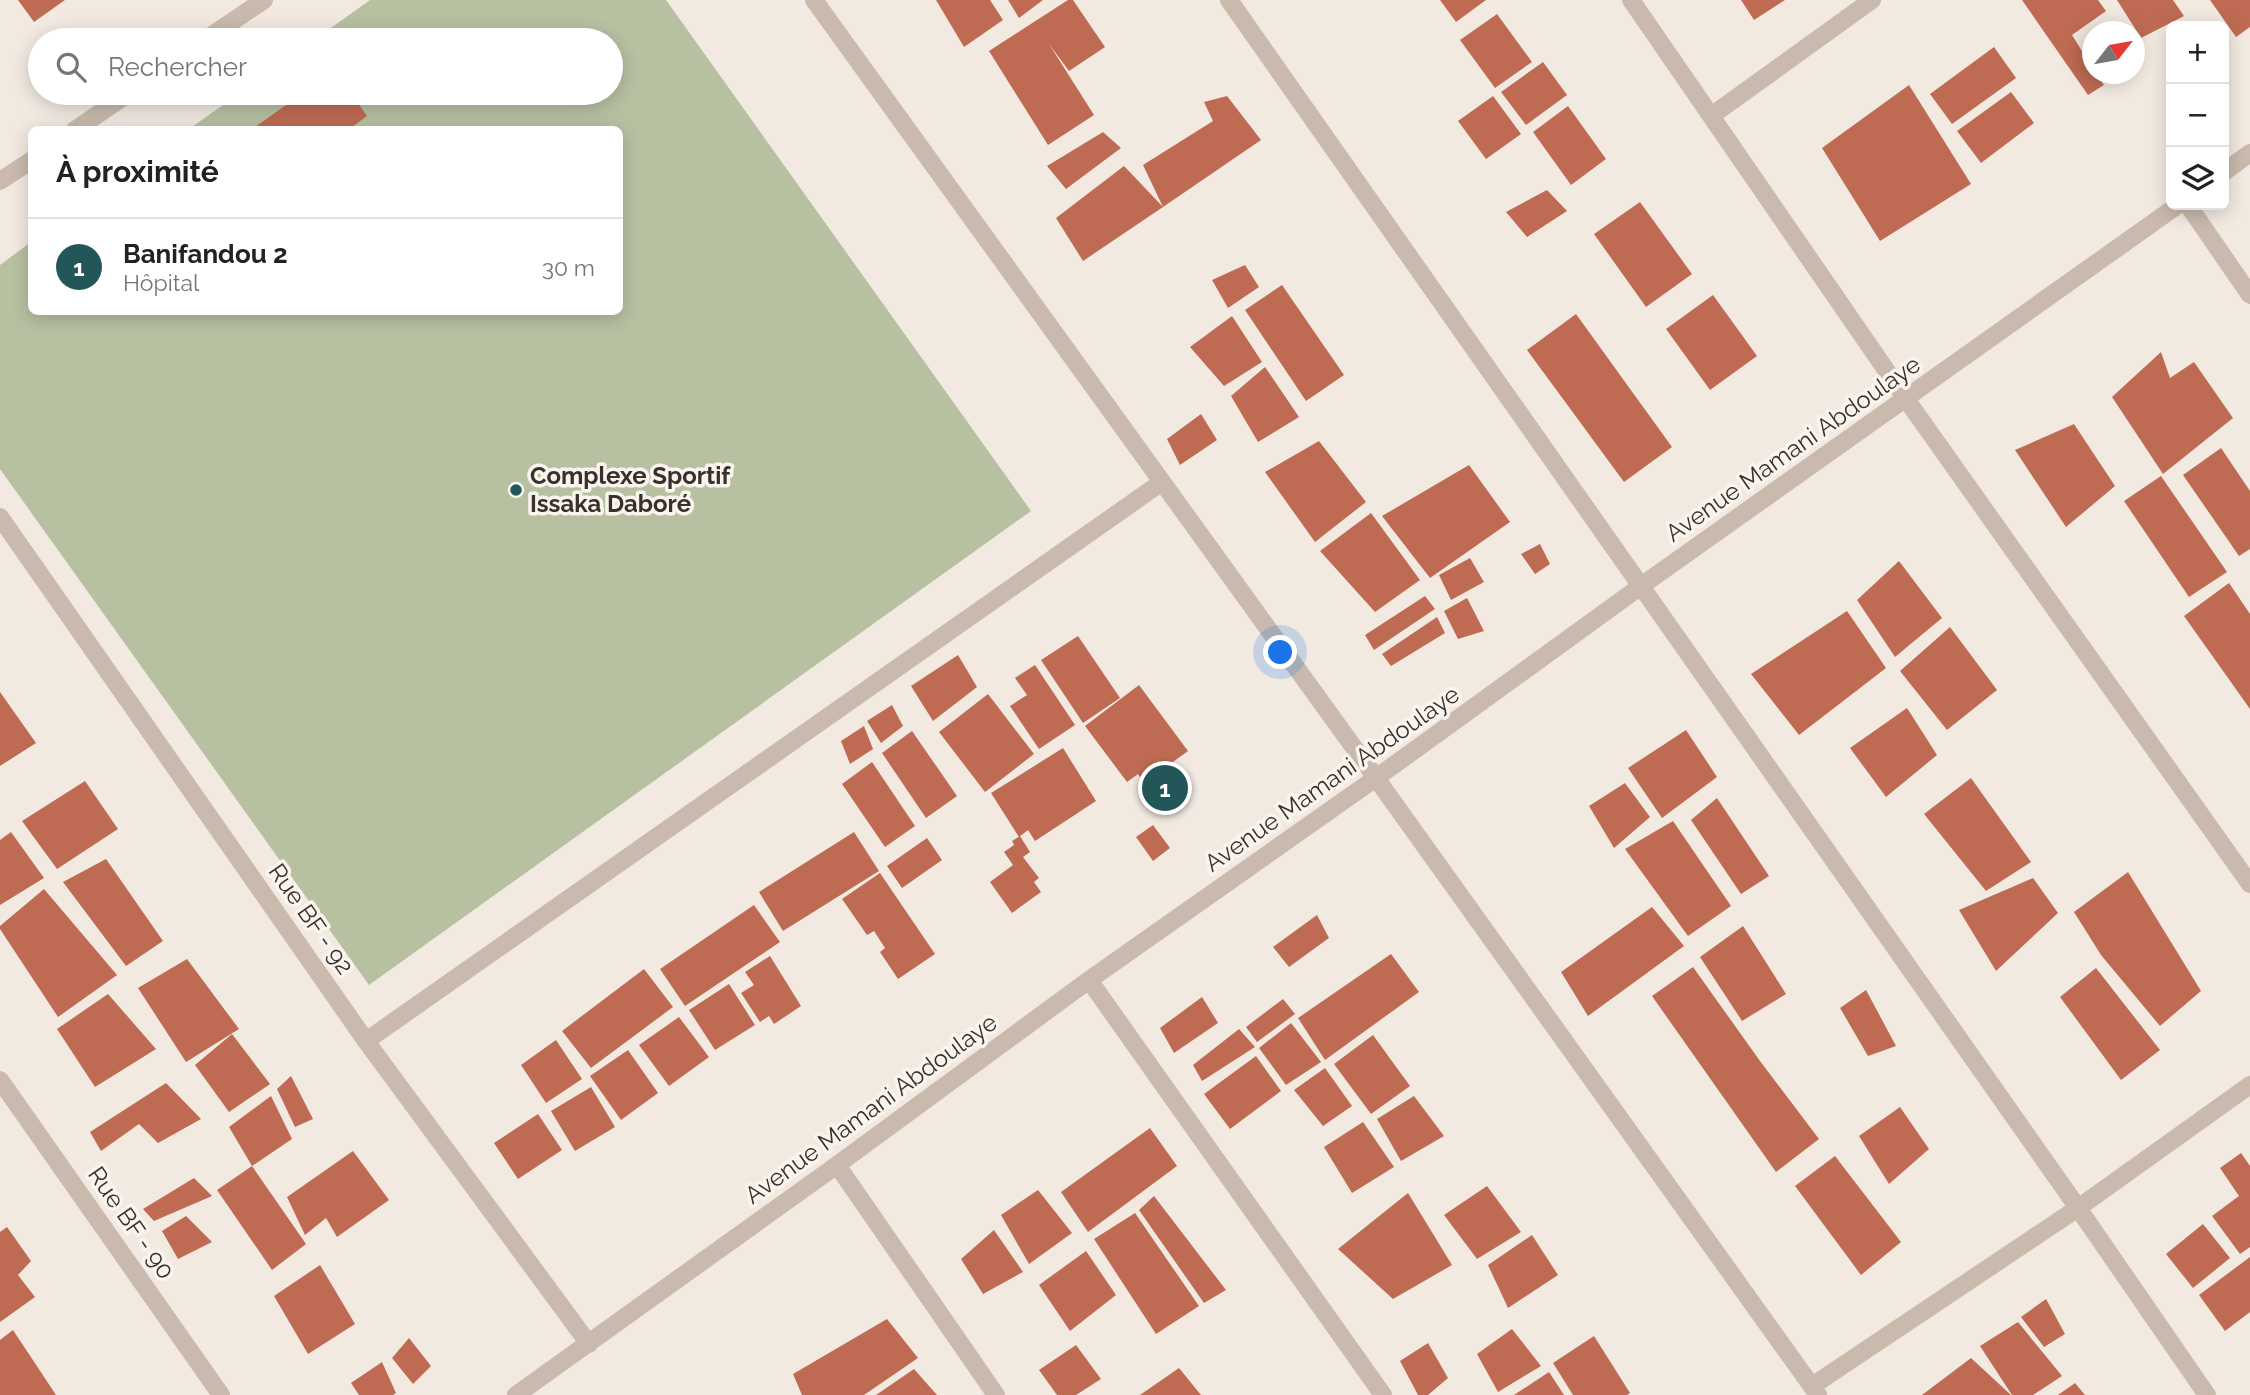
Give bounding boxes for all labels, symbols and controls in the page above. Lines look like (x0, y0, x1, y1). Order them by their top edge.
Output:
north arrow (2082, 21, 2145, 84)
map controls (2166, 21, 2229, 210)
button: + (2166, 21, 2229, 84)
search box (28, 28, 623, 105)
icon: search (52, 48, 90, 86)
text: Rechercher (108, 52, 247, 82)
button: − (2166, 84, 2229, 147)
button: layers (2166, 147, 2229, 210)
text: À proximité (56, 154, 219, 189)
text: Banifandou 2 (123, 239, 288, 269)
text: 1 (73, 254, 85, 281)
text: 30 m (542, 254, 595, 281)
text: Hôpital (123, 269, 199, 296)
street label: Avenue Mamani Abdoulaye (1660, 349, 1926, 548)
place label: Complexe Sportif Issaka Daboré (530, 461, 731, 518)
marker: Complexe Sportif Issaka Daboré (508, 482, 524, 498)
your location (1263, 635, 1297, 669)
street label: Avenue Mamani Abdoulaye (1199, 679, 1465, 878)
pin: 1 (1142, 762, 1188, 814)
street label: Rue BF - 92 (263, 858, 360, 980)
street label: Avenue Mamani Abdoulaye (739, 1007, 1002, 1210)
street label: Rue BF - 90 (82, 1161, 181, 1285)

